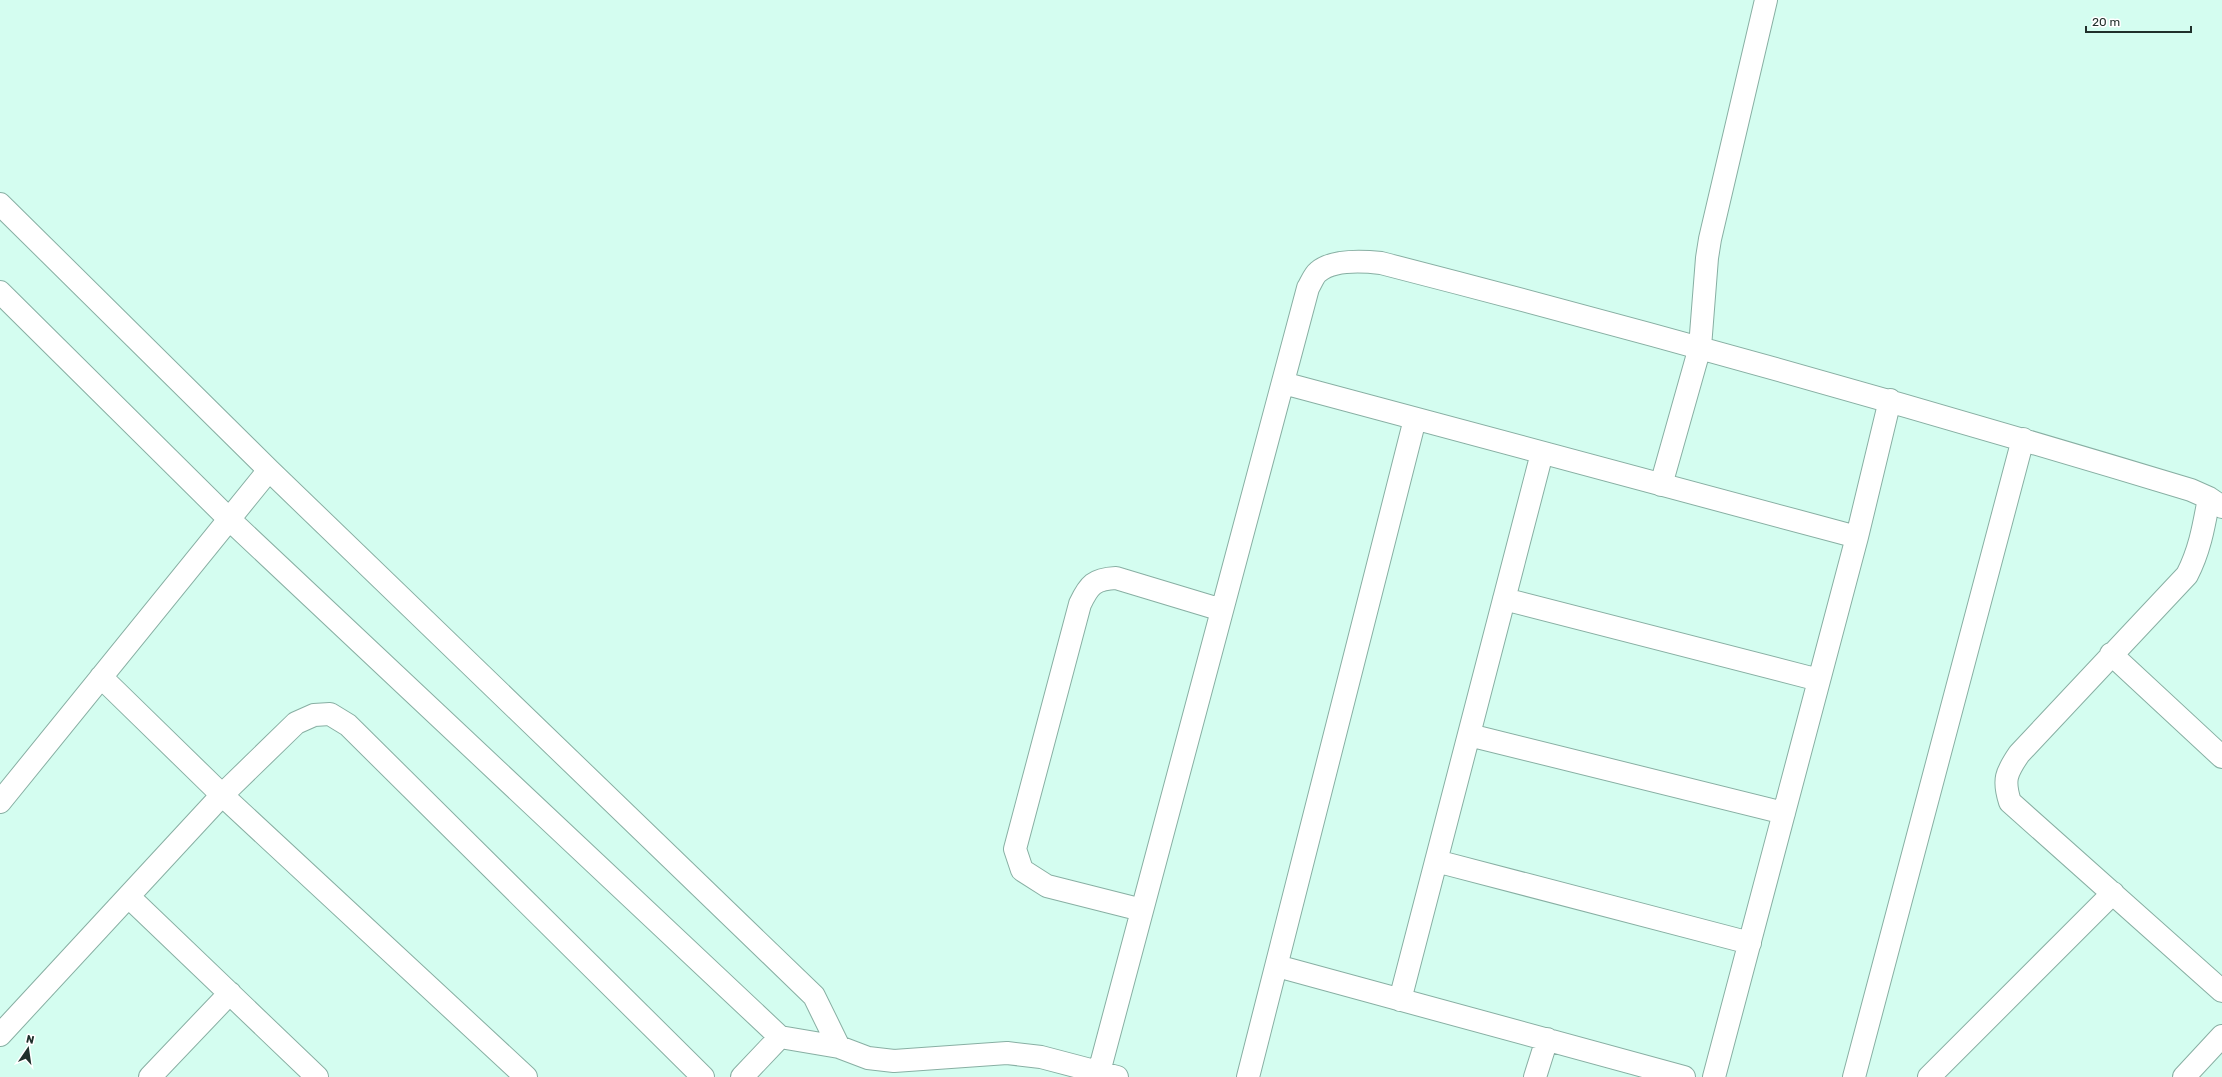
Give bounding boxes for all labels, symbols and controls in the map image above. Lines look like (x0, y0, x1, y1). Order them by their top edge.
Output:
scale bar (2086, 8, 2191, 34)
text: 20 m (2092, 15, 2120, 29)
north arrow (8, 1029, 48, 1069)
text: N (25, 1033, 36, 1047)

